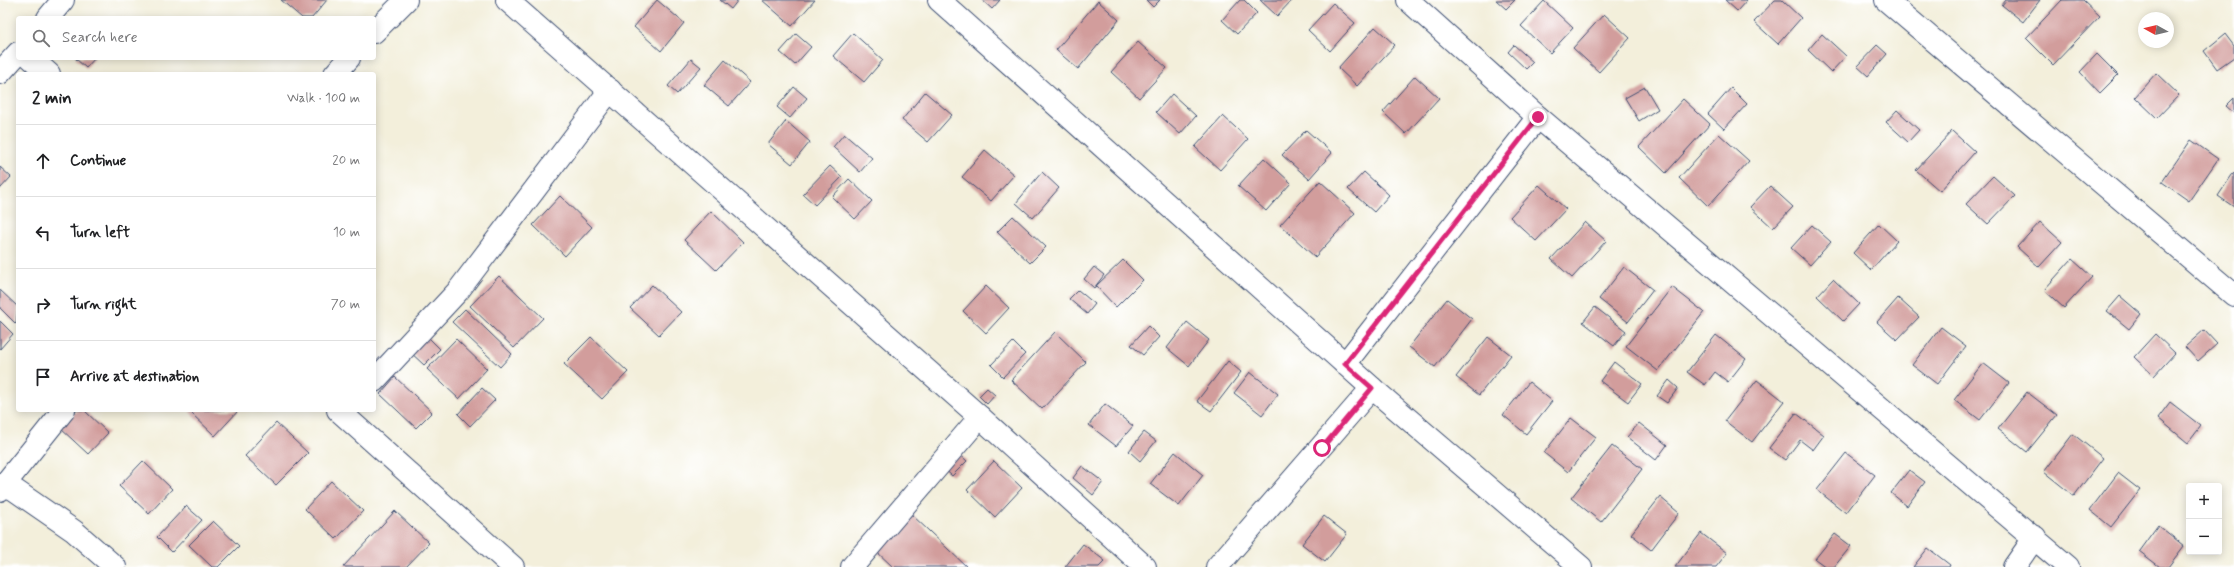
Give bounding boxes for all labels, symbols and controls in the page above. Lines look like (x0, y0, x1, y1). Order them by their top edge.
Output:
north arrow (2138, 12, 2174, 48)
search box (16, 16, 376, 60)
icon: search (30, 27, 52, 49)
text: Search here (62, 28, 138, 48)
text: 2 min (32, 87, 72, 109)
text: Walk · 100 m (287, 90, 360, 107)
route end (1529, 108, 1547, 126)
icon: ahead (32, 150, 54, 172)
text: Continue (70, 151, 126, 171)
text: 20 m (332, 152, 360, 169)
icon: left (32, 222, 54, 244)
text: Turn left (70, 223, 130, 243)
text: 10 m (333, 224, 360, 241)
icon: right (32, 294, 54, 316)
text: Turn right (70, 295, 137, 315)
text: 70 m (331, 296, 360, 313)
icon: arrive (32, 366, 54, 388)
text: Arrive at destination (70, 367, 199, 387)
route start (1313, 439, 1331, 457)
map controls (2186, 483, 2222, 555)
button: + (2186, 483, 2222, 519)
button: − (2186, 519, 2222, 555)

